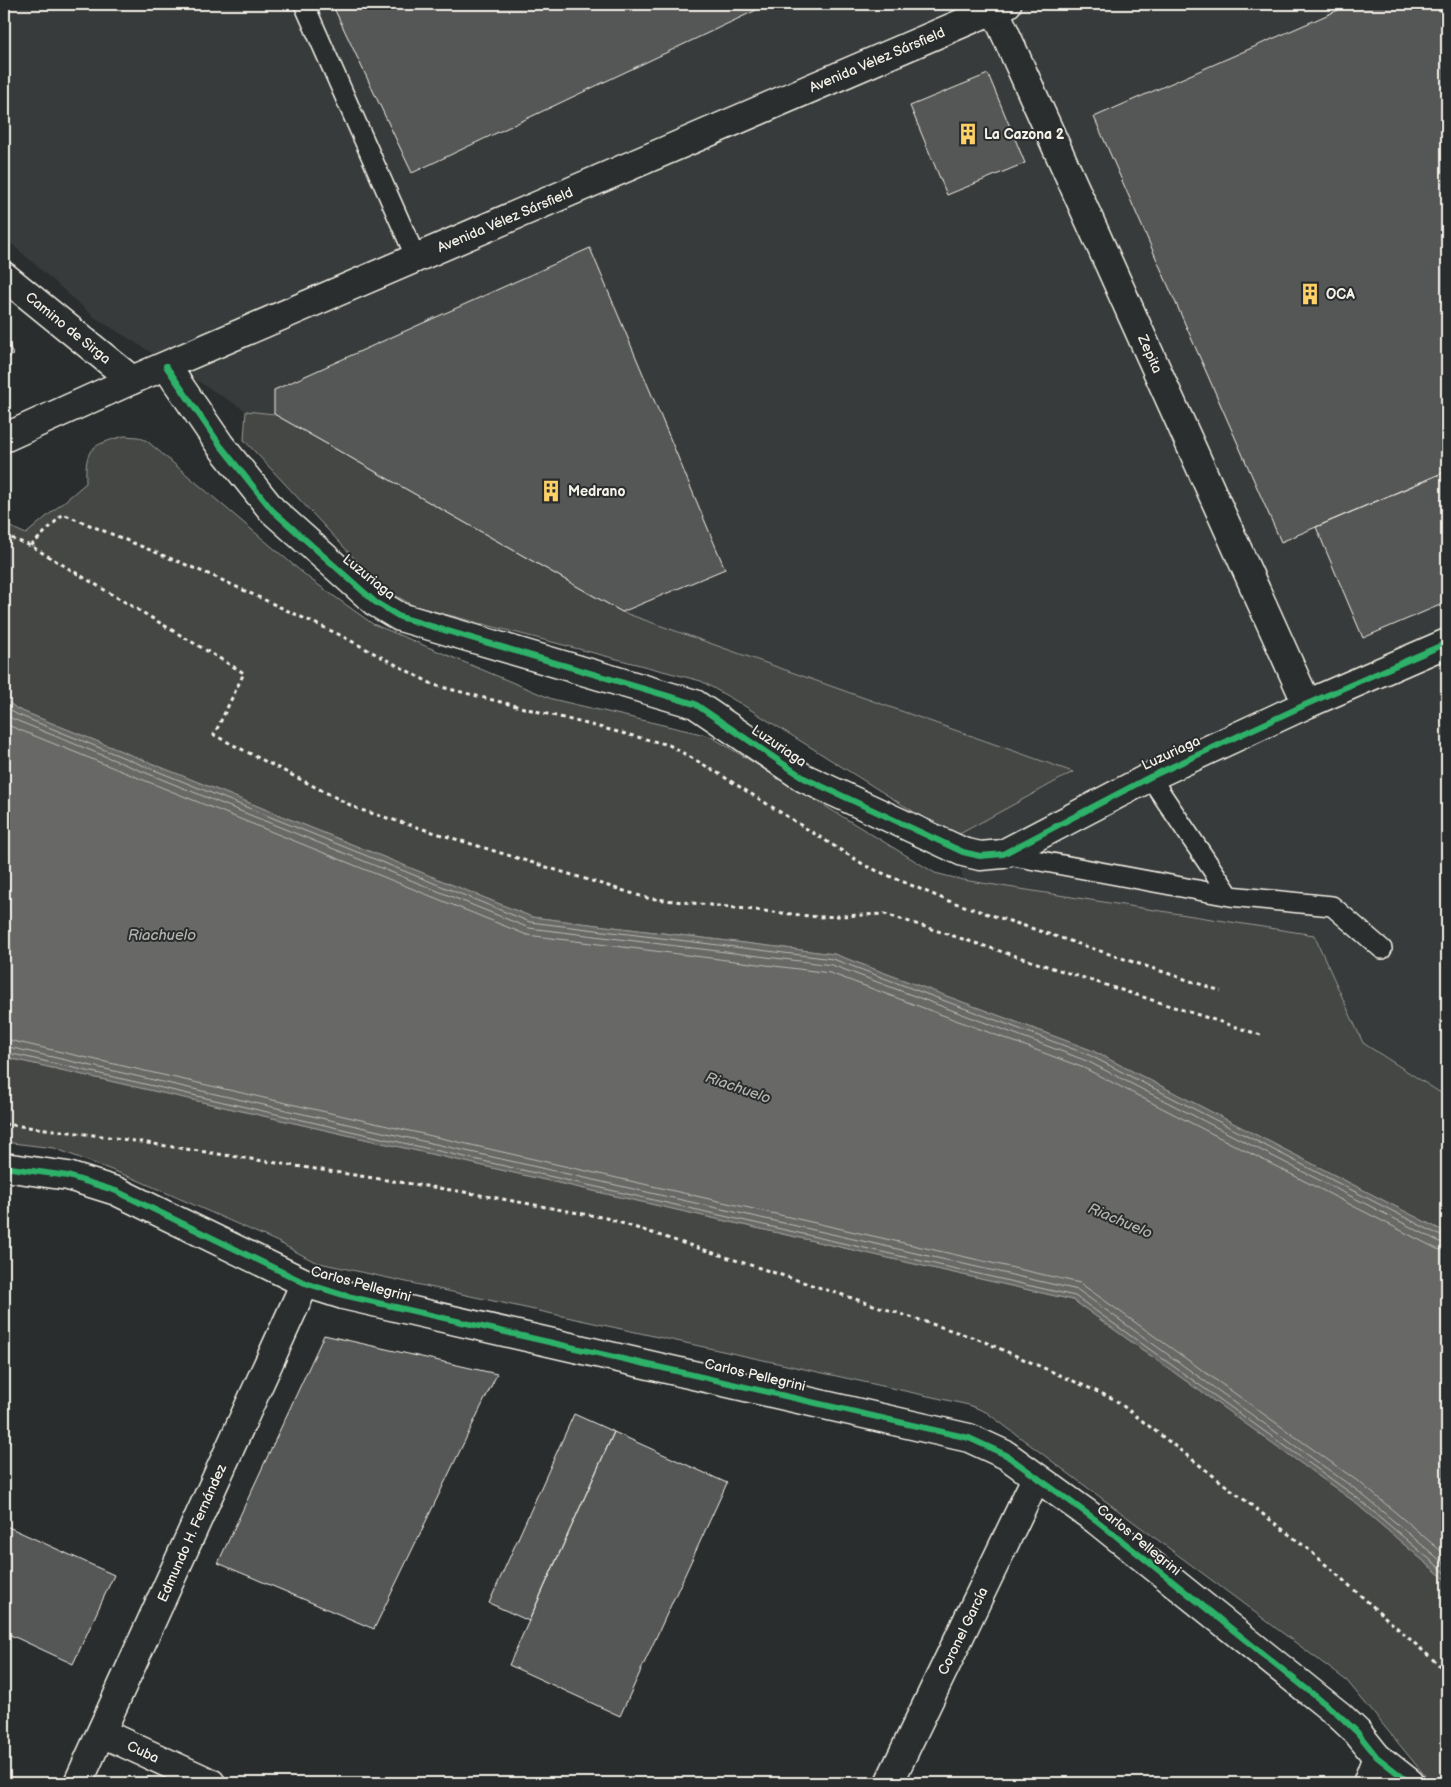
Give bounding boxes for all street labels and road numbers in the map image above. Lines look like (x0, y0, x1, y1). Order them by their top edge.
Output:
street label: Avenida Vélez Sársfield (807, 24, 947, 96)
street label: Avenida Vélez Sársfield (435, 184, 575, 256)
street label: Camino de Sirga (22, 288, 114, 368)
street label: Zepita (1134, 331, 1166, 376)
street label: Luzuriaga (339, 551, 399, 603)
street label: Luzuriaga (748, 721, 810, 771)
street label: Luzuriaga (1139, 732, 1203, 774)
street label: Carlos Pellegrini (309, 1262, 413, 1306)
street label: Carlos Pellegrini (703, 1355, 807, 1395)
street label: Edmundo H. Fernández (154, 1461, 230, 1605)
street label: Carlos Pellegrini (1094, 1501, 1184, 1579)
street label: Coronel García (934, 1584, 992, 1678)
street label: Cuba (124, 1737, 162, 1767)

